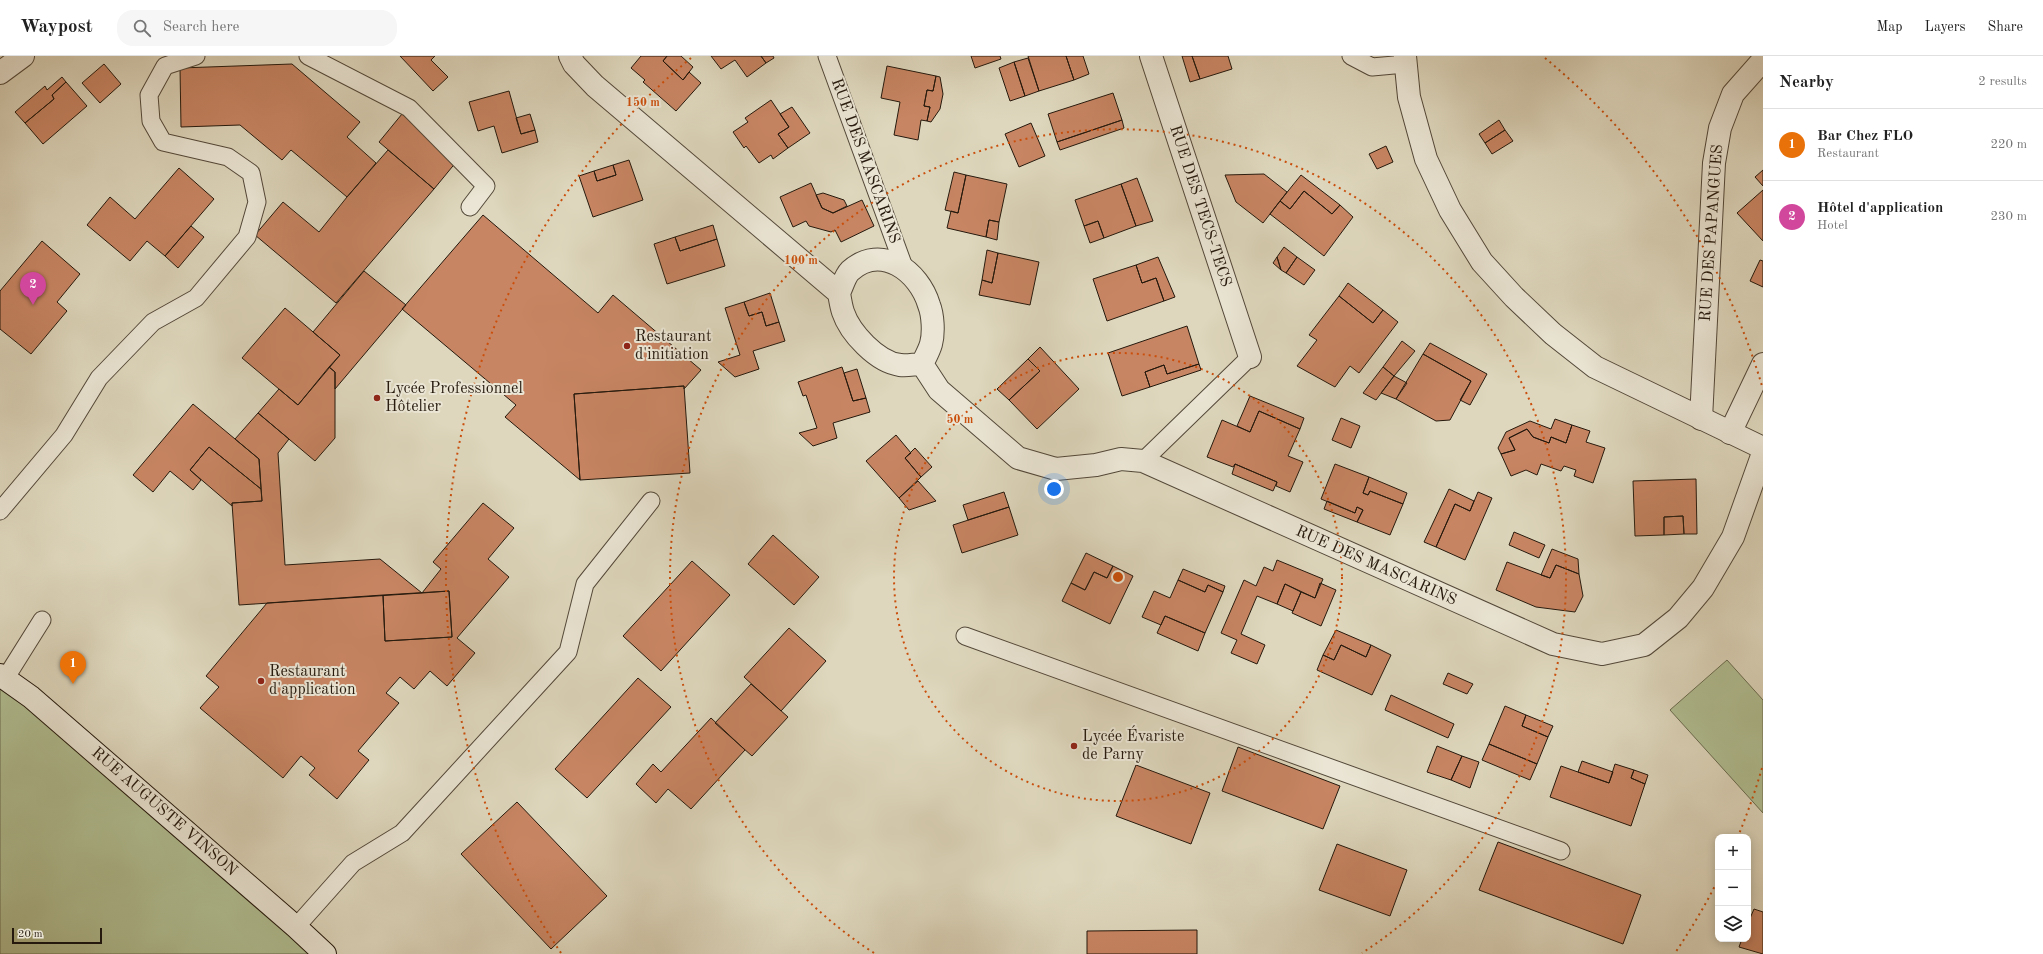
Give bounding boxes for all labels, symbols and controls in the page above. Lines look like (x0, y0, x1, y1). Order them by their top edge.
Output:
search box (117, 10, 397, 46)
icon: search (131, 17, 153, 39)
text: Waypost (20, 18, 93, 37)
text: Search here (163, 20, 239, 35)
text: Map (1877, 20, 1903, 34)
text: Layers (1925, 20, 1966, 34)
text: Share (1988, 20, 2023, 34)
text: Nearby (1779, 74, 1834, 91)
text: 2 results (1978, 75, 2027, 88)
street label: RUE DES MASCARINS (828, 76, 902, 246)
text: 150 m (626, 96, 660, 109)
street label: RUE DES TECS-TECS (1166, 123, 1234, 289)
text: Bar Chez FLO (1817, 129, 1913, 144)
text: 1 (1788, 138, 1796, 151)
text: 220 m (1990, 138, 2027, 151)
street label: RUE DES PAPANGUES (1698, 144, 1726, 322)
text: Restaurant (1817, 147, 1879, 160)
text: Hôtel d'application (1817, 201, 1943, 216)
text: 2 (1788, 210, 1796, 223)
text: 230 m (1990, 210, 2027, 223)
text: Hotel (1817, 219, 1848, 232)
text: 100 m (784, 255, 818, 267)
pin: 2 (20, 272, 46, 305)
place label: Restaurant d'initiation (635, 329, 712, 363)
marker: Restaurant d'initiation (622, 341, 632, 351)
place label: Lycée Professionnel Hôtelier (385, 381, 523, 415)
marker: Lycée Professionnel Hôtelier (372, 393, 382, 403)
text: 50 m (947, 413, 974, 426)
your location (1044, 479, 1064, 499)
street label: RUE DES MASCARINS (1293, 523, 1459, 609)
centre of rings (1111, 570, 1125, 584)
pin: 1 (60, 651, 86, 684)
place label: Restaurant d'application (269, 664, 356, 698)
marker: Restaurant d'application (256, 676, 266, 686)
place label: Lycée Évariste de Parny (1082, 725, 1184, 763)
marker: Lycée Évariste de Parny (1069, 741, 1079, 751)
street label: RUE AUGUSTE VINSON (88, 745, 240, 879)
map controls (1715, 834, 1751, 942)
button: + (1715, 834, 1751, 870)
button: − (1715, 870, 1751, 906)
button: layers (1715, 906, 1751, 942)
scale bar (12, 926, 102, 945)
text: 20 m (18, 929, 43, 940)

